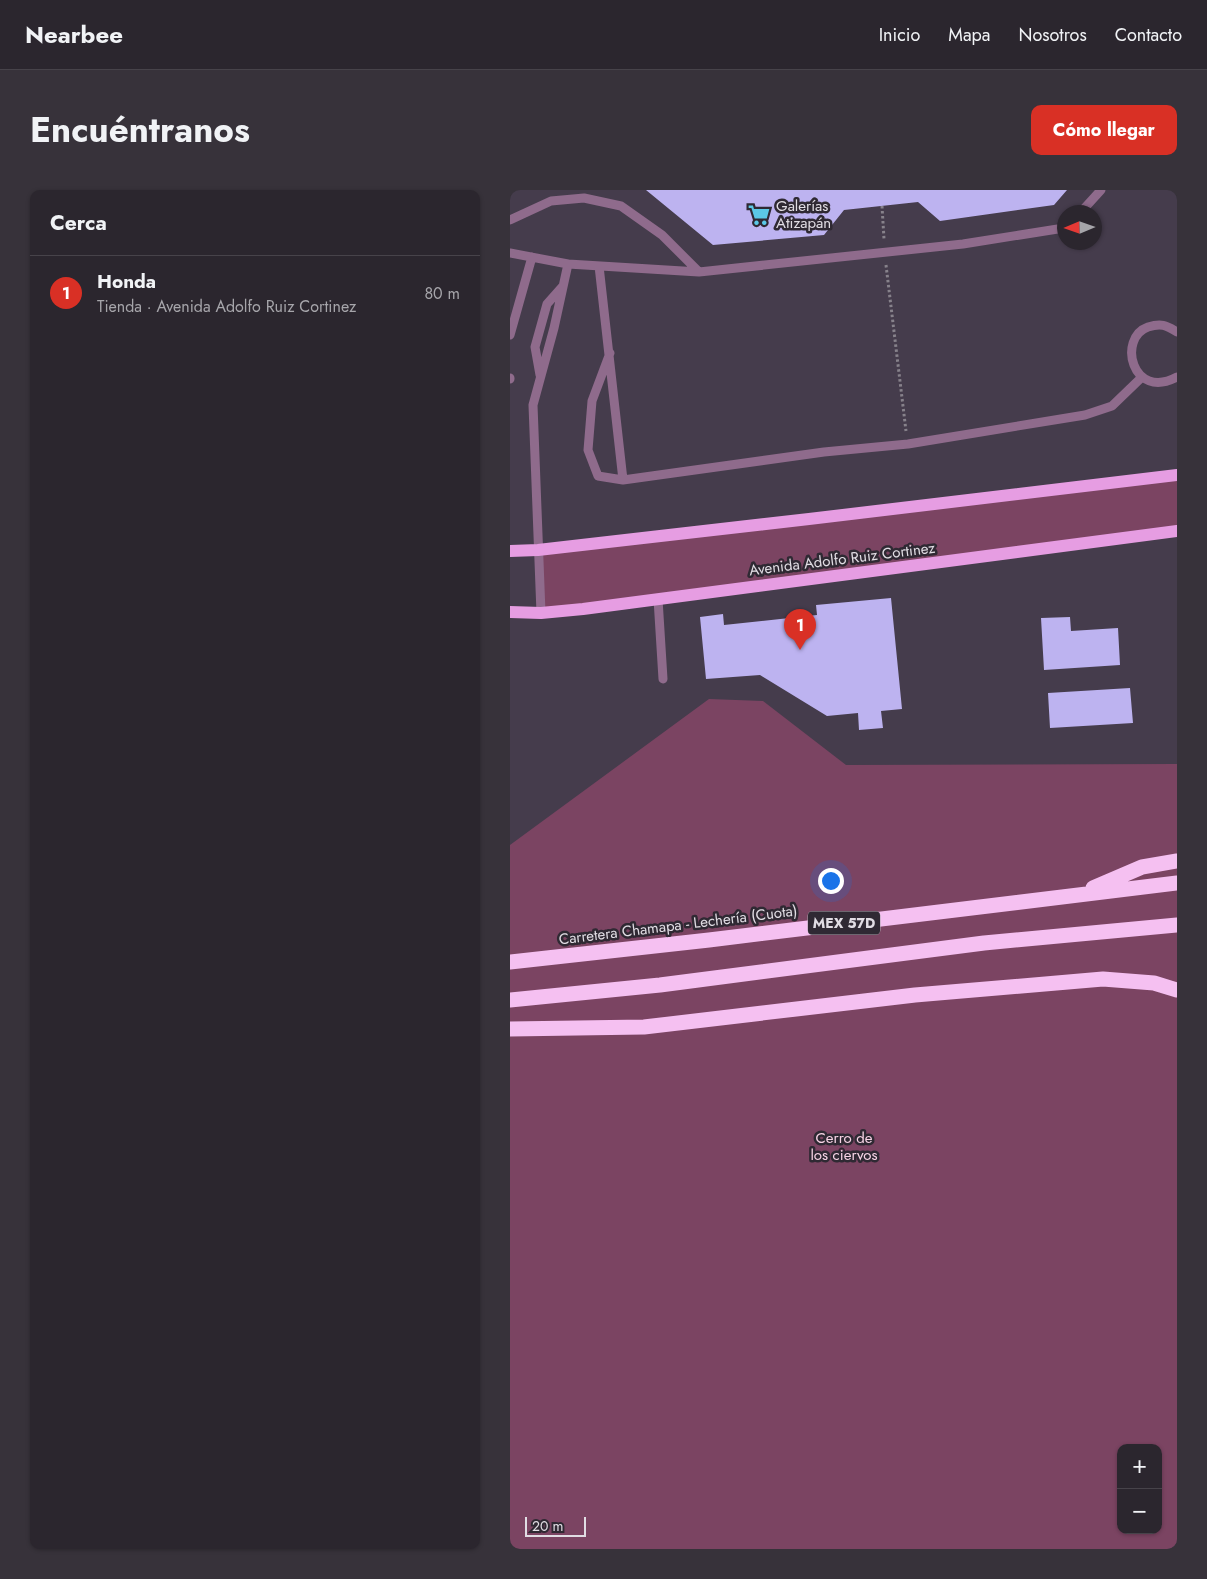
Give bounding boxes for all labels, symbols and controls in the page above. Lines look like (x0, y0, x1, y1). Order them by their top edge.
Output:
text: Nearbee (25, 17, 123, 52)
text: Inicio (879, 22, 920, 48)
text: Mapa (948, 22, 990, 48)
text: Nosotros (1018, 22, 1087, 48)
text: Contacto (1115, 22, 1182, 48)
text: Encuéntranos (30, 105, 250, 155)
button: Cómo llegar (1031, 105, 1177, 155)
place label: Galerías Atizapán (776, 195, 831, 234)
supermarket icon: Galerías Atizapán (746, 202, 772, 228)
north arrow (1057, 205, 1102, 250)
text: Cerca (50, 208, 107, 238)
text: Honda (97, 268, 156, 295)
text: 1 (62, 282, 70, 305)
text: 80 m (424, 282, 460, 305)
text: Tienda · Avenida Adolfo Ruiz Cortinez (97, 295, 356, 318)
street label: Avenida Adolfo Ruiz Cortinez (748, 537, 936, 581)
pin: 1 (784, 609, 816, 650)
your location (818, 868, 844, 894)
street label: Carretera Chamapa - Lechería (Cuota) (557, 899, 799, 951)
road number: MEX 57D (808, 911, 880, 934)
park label: Cerro de los ciervos (810, 1127, 878, 1166)
map controls (1117, 1444, 1162, 1534)
button: + (1117, 1444, 1162, 1489)
button: − (1117, 1489, 1162, 1534)
scale bar (525, 1514, 586, 1537)
text: 20 m (532, 1516, 564, 1536)

